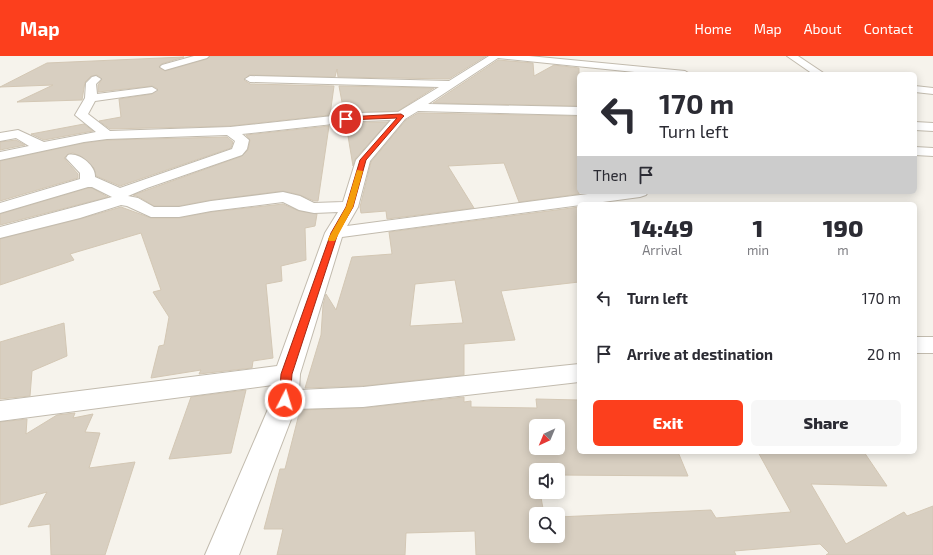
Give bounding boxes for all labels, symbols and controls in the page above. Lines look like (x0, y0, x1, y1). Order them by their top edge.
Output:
text: Map (20, 17, 60, 40)
text: Home (695, 20, 732, 37)
text: Map (754, 20, 782, 37)
text: About (804, 20, 842, 37)
text: Contact (864, 20, 913, 37)
text: 170 m (659, 86, 734, 120)
icon: left (593, 88, 645, 140)
pin (329, 102, 363, 136)
icon: arrive (335, 108, 357, 130)
text: Turn left (659, 120, 729, 142)
icon: arrive (635, 164, 657, 186)
text: Then (593, 166, 627, 184)
text: 14:49 (631, 213, 693, 242)
text: 1 (753, 213, 763, 242)
text: 190 (823, 213, 863, 242)
text: Arrival (642, 242, 682, 258)
text: min (747, 242, 769, 258)
text: m (837, 242, 849, 258)
icon: left (593, 287, 615, 309)
text: Turn left (627, 289, 688, 307)
text: 170 m (862, 289, 901, 307)
icon: arrive (593, 343, 615, 365)
text: Arrive at destination (627, 345, 773, 363)
text: 20 m (867, 345, 901, 363)
position arrow (264, 379, 306, 421)
button: Exit (593, 400, 743, 446)
button: Share (751, 400, 901, 446)
north arrow (529, 419, 565, 455)
map controls (529, 419, 565, 543)
button: sound (529, 463, 565, 499)
button: search (529, 507, 565, 543)

